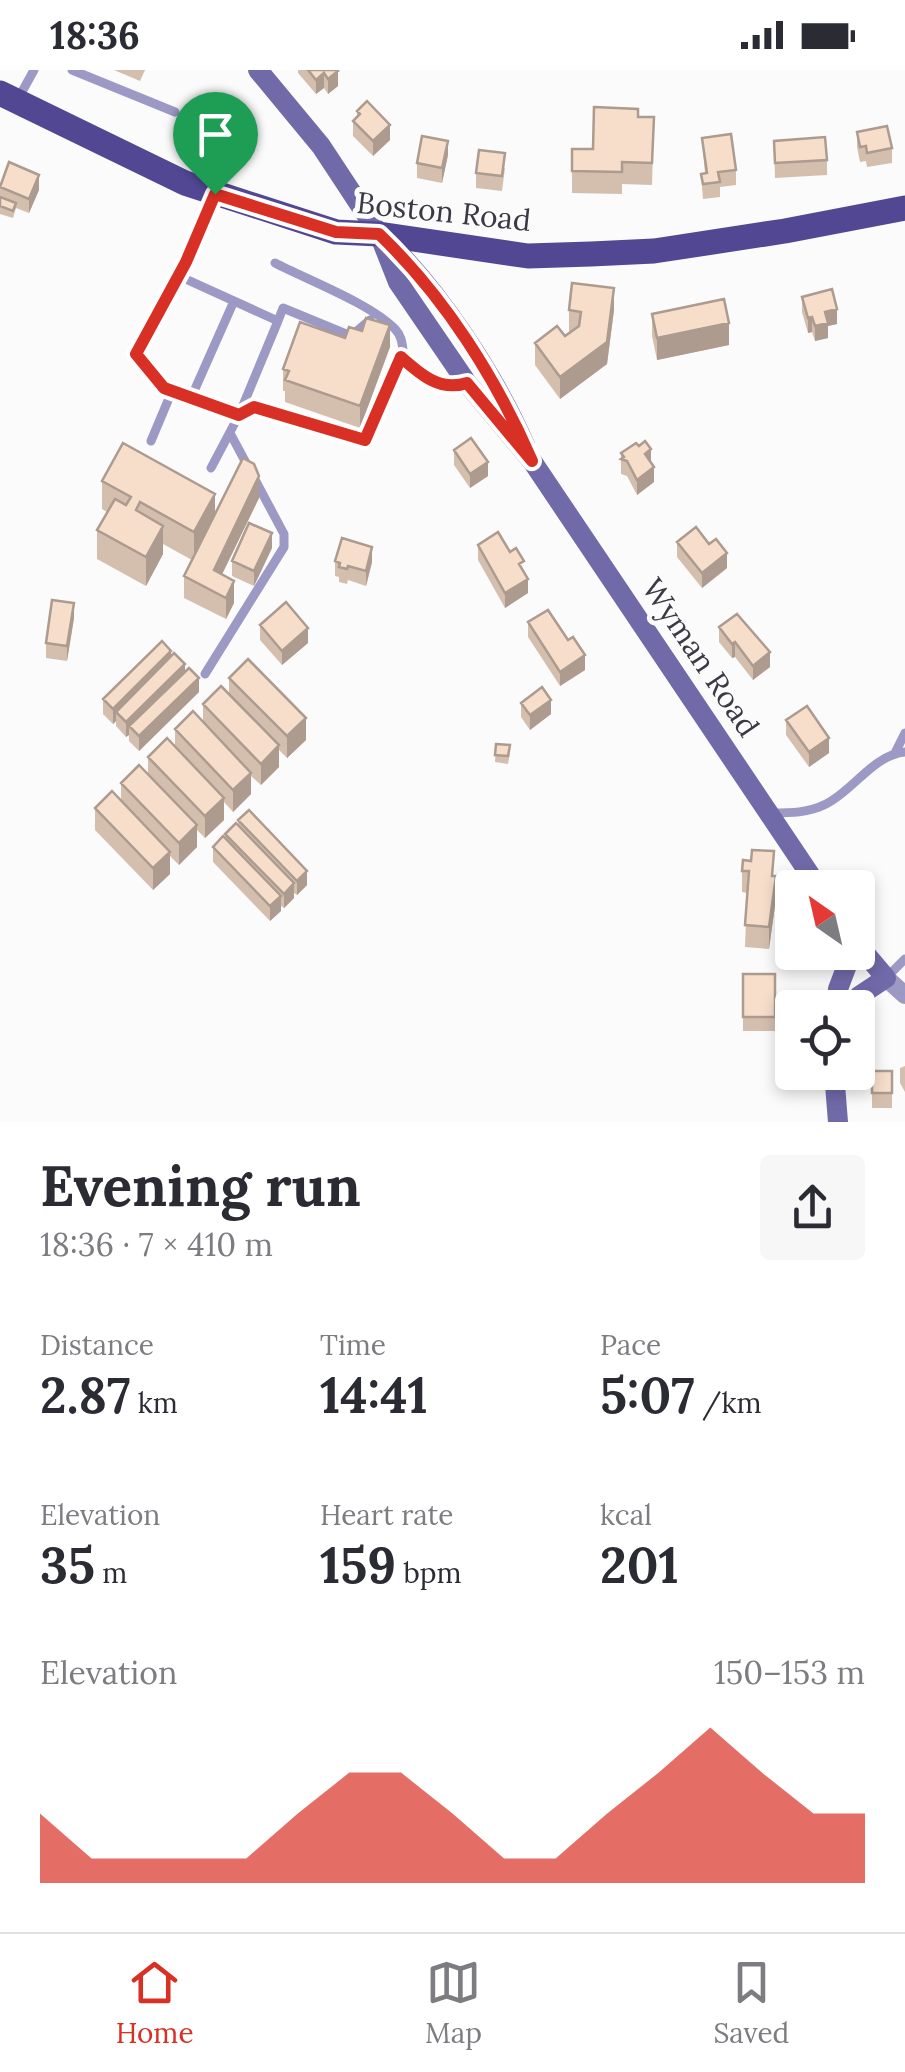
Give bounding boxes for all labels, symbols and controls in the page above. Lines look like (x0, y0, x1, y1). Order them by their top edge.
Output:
text: 18:36 (50, 11, 140, 59)
pin (173, 92, 258, 195)
icon: arrive (188, 107, 243, 162)
street label: Boston Road (355, 183, 533, 239)
street label: Wyman Road (633, 570, 768, 744)
north arrow (775, 870, 875, 970)
map controls (775, 870, 875, 1090)
button: locate (775, 990, 875, 1090)
text: Evening run (40, 1151, 361, 1221)
button: share (760, 1155, 865, 1260)
text: 18:36 · 7 × 410 m (40, 1224, 273, 1265)
text: Distance (40, 1327, 154, 1363)
text: Time (320, 1327, 386, 1363)
text: Pace (600, 1327, 661, 1363)
text: 2.87 (40, 1363, 130, 1427)
text: 14:41 (320, 1363, 428, 1427)
text: 5:07 (600, 1363, 695, 1427)
text: km (130, 1385, 178, 1421)
text: /km (695, 1385, 762, 1421)
text: Elevation (40, 1497, 160, 1533)
text: Heart rate (320, 1497, 454, 1533)
text: kcal (600, 1497, 652, 1533)
text: 35 (40, 1533, 95, 1597)
text: 159 (320, 1533, 396, 1597)
text: 201 (600, 1533, 679, 1597)
text: m (95, 1555, 127, 1591)
text: bpm (396, 1555, 462, 1591)
text: Elevation (40, 1652, 177, 1693)
text: 150–153 m (714, 1652, 865, 1693)
tab: Home (116, 1955, 194, 2051)
tab: Map (425, 1955, 482, 2051)
tab: Saved (713, 1955, 789, 2051)

